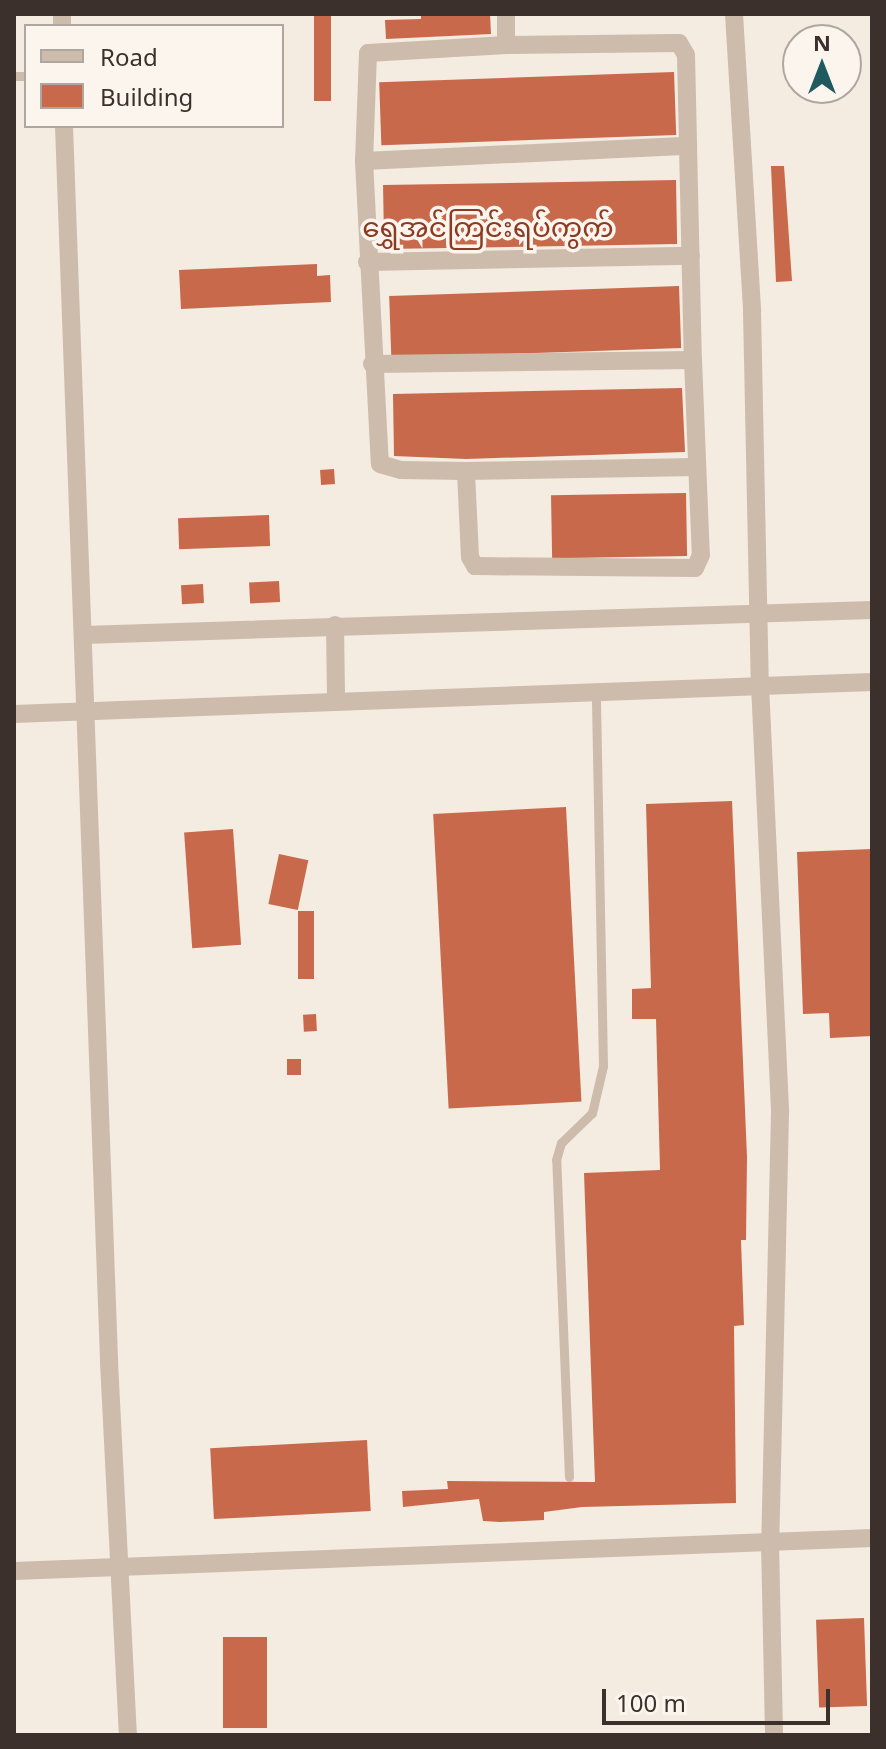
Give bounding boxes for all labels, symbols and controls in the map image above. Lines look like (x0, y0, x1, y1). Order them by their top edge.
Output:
legend (24, 24, 284, 128)
north arrow (782, 24, 862, 104)
text: N (813, 27, 831, 57)
text: Road (100, 40, 158, 73)
text: Building (100, 80, 193, 113)
district label: ရွှေအင်ကြင်းရပ်ကွက် (362, 209, 614, 243)
scale bar (606, 1673, 834, 1723)
text: 100 m (616, 1686, 686, 1719)

